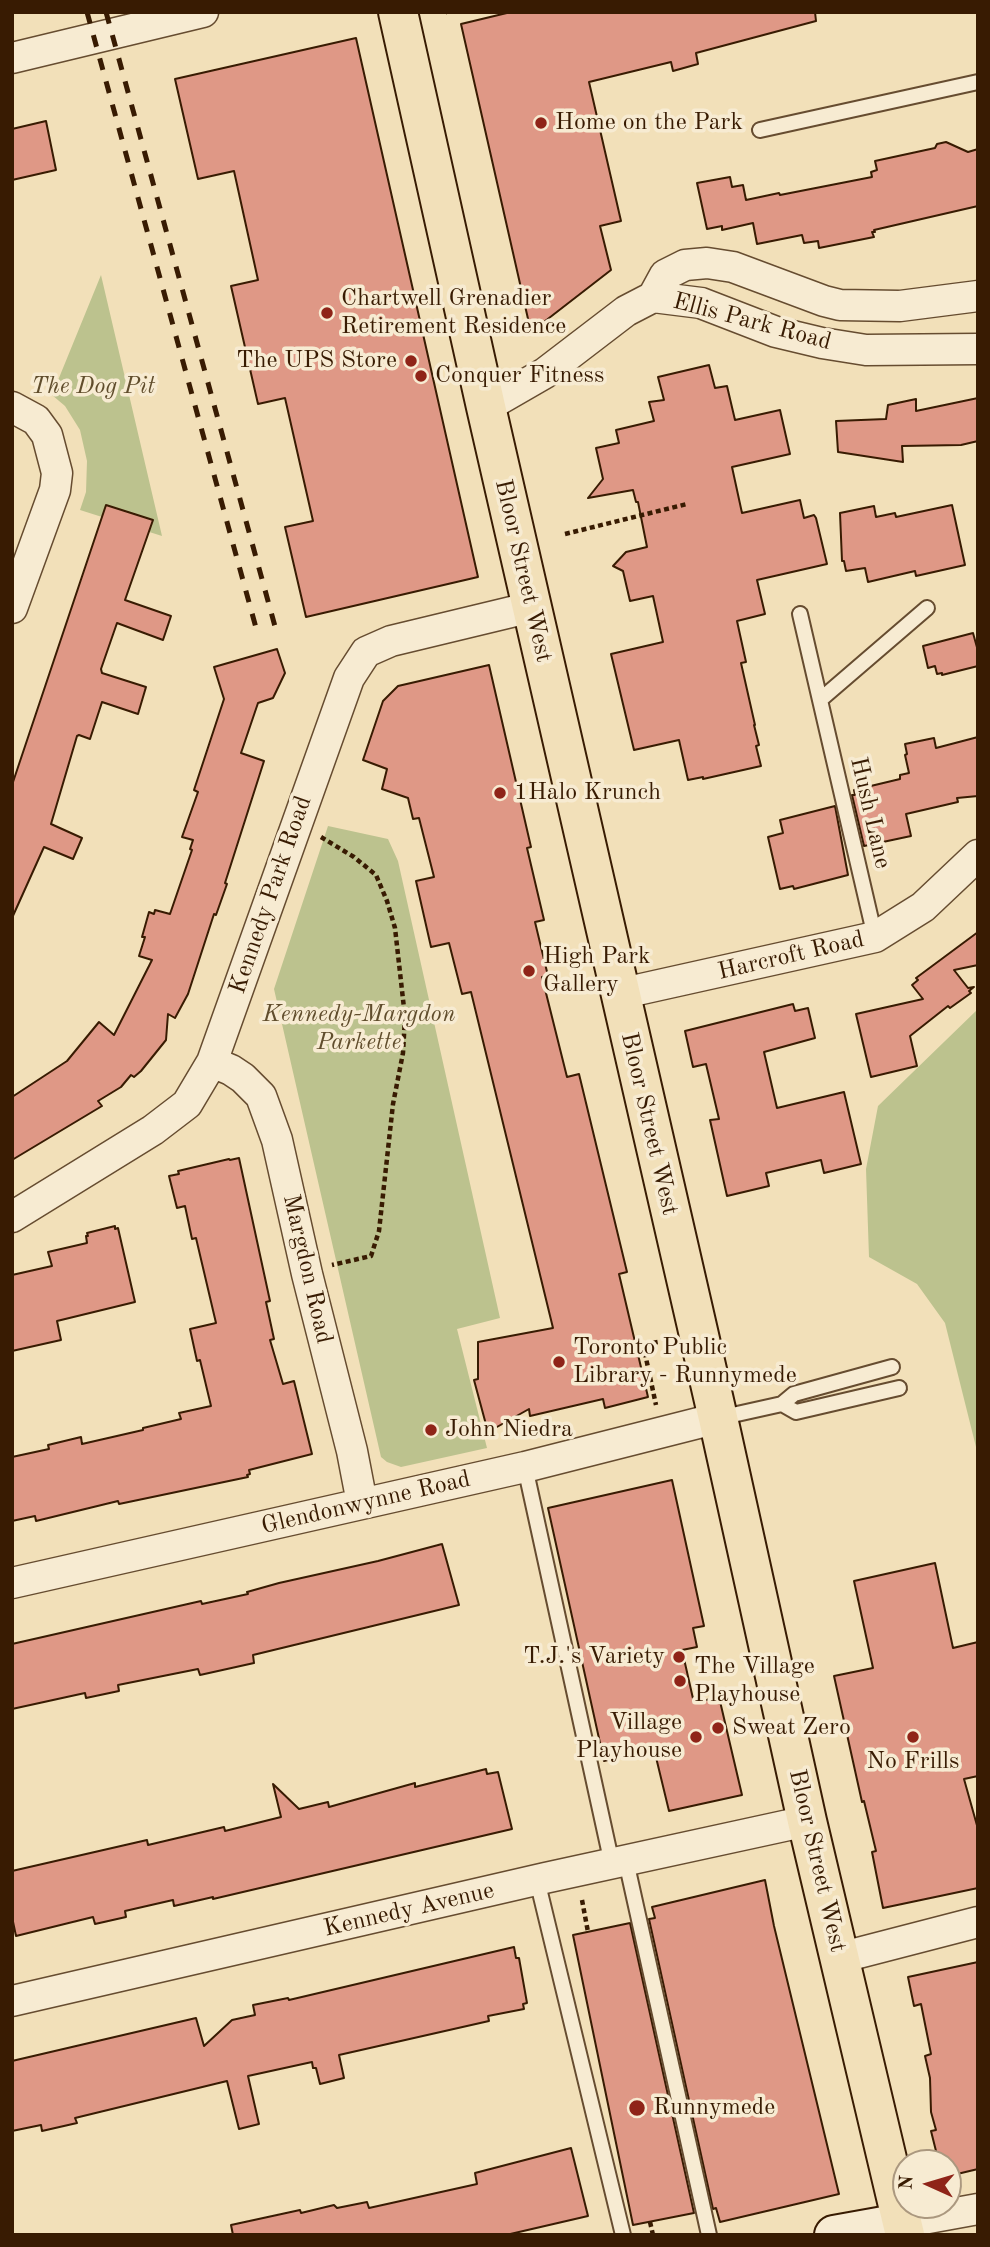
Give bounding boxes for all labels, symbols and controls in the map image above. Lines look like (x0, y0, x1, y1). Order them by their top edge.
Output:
place label: Home on the Park (555, 109, 743, 137)
marker: Home on the Park (533, 115, 549, 131)
place label: Chartwell Grenadier Retirement Residence (341, 285, 566, 341)
street label: Ellis Park Road (670, 287, 834, 357)
marker: Chartwell Grenadier Retirement Residence (319, 305, 335, 321)
place label: The UPS Store (236, 347, 397, 375)
marker: The UPS Store (403, 353, 419, 369)
place label: Conquer Fitness (435, 362, 604, 390)
marker: Conquer Fitness (413, 368, 429, 384)
park label: The Dog Pit (31, 373, 155, 401)
street label: Bloor Street West (488, 477, 558, 665)
street label: Hush Lane (843, 754, 897, 872)
place label: 1Halo Krunch (514, 779, 661, 807)
marker: 1Halo Krunch (492, 785, 508, 801)
street label: Kennedy Park Road (224, 792, 318, 998)
street label: Harcroft Road (715, 925, 867, 987)
place label: High Park Gallery (543, 943, 651, 999)
marker: High Park Gallery (521, 963, 537, 979)
park label: Kennedy-Margdon Parkette (263, 1001, 455, 1057)
street label: Bloor Street West (614, 1030, 684, 1218)
street label: Margdon Road (276, 1192, 338, 1346)
place label: Toronto Public Library - Runnymede (573, 1334, 797, 1390)
marker: Toronto Public Library - Runnymede (551, 1354, 567, 1370)
place label: John Niedra (445, 1416, 573, 1444)
marker: John Niedra (423, 1422, 439, 1438)
street label: Glendonwynne Road (259, 1465, 473, 1541)
place label: T.J.'s Variety (523, 1643, 665, 1671)
marker: T.J.'s Variety (671, 1649, 687, 1665)
place label: The Village Playhouse (694, 1653, 815, 1709)
marker: The Village Playhouse (672, 1673, 688, 1689)
place label: Village Playhouse (576, 1709, 682, 1765)
place label: Sweat Zero (732, 1714, 851, 1742)
marker: Sweat Zero (710, 1720, 726, 1736)
marker: Village Playhouse (688, 1729, 704, 1745)
marker: No Frills (905, 1729, 921, 1745)
place label: No Frills (866, 1748, 960, 1776)
street label: Bloor Street West (782, 1767, 852, 1955)
street label: Kennedy Avenue (321, 1876, 497, 1944)
place label: Runnymede (653, 2094, 775, 2122)
marker: Runnymede (627, 2098, 647, 2118)
north arrow (892, 2149, 962, 2219)
text: N (898, 2175, 918, 2191)

